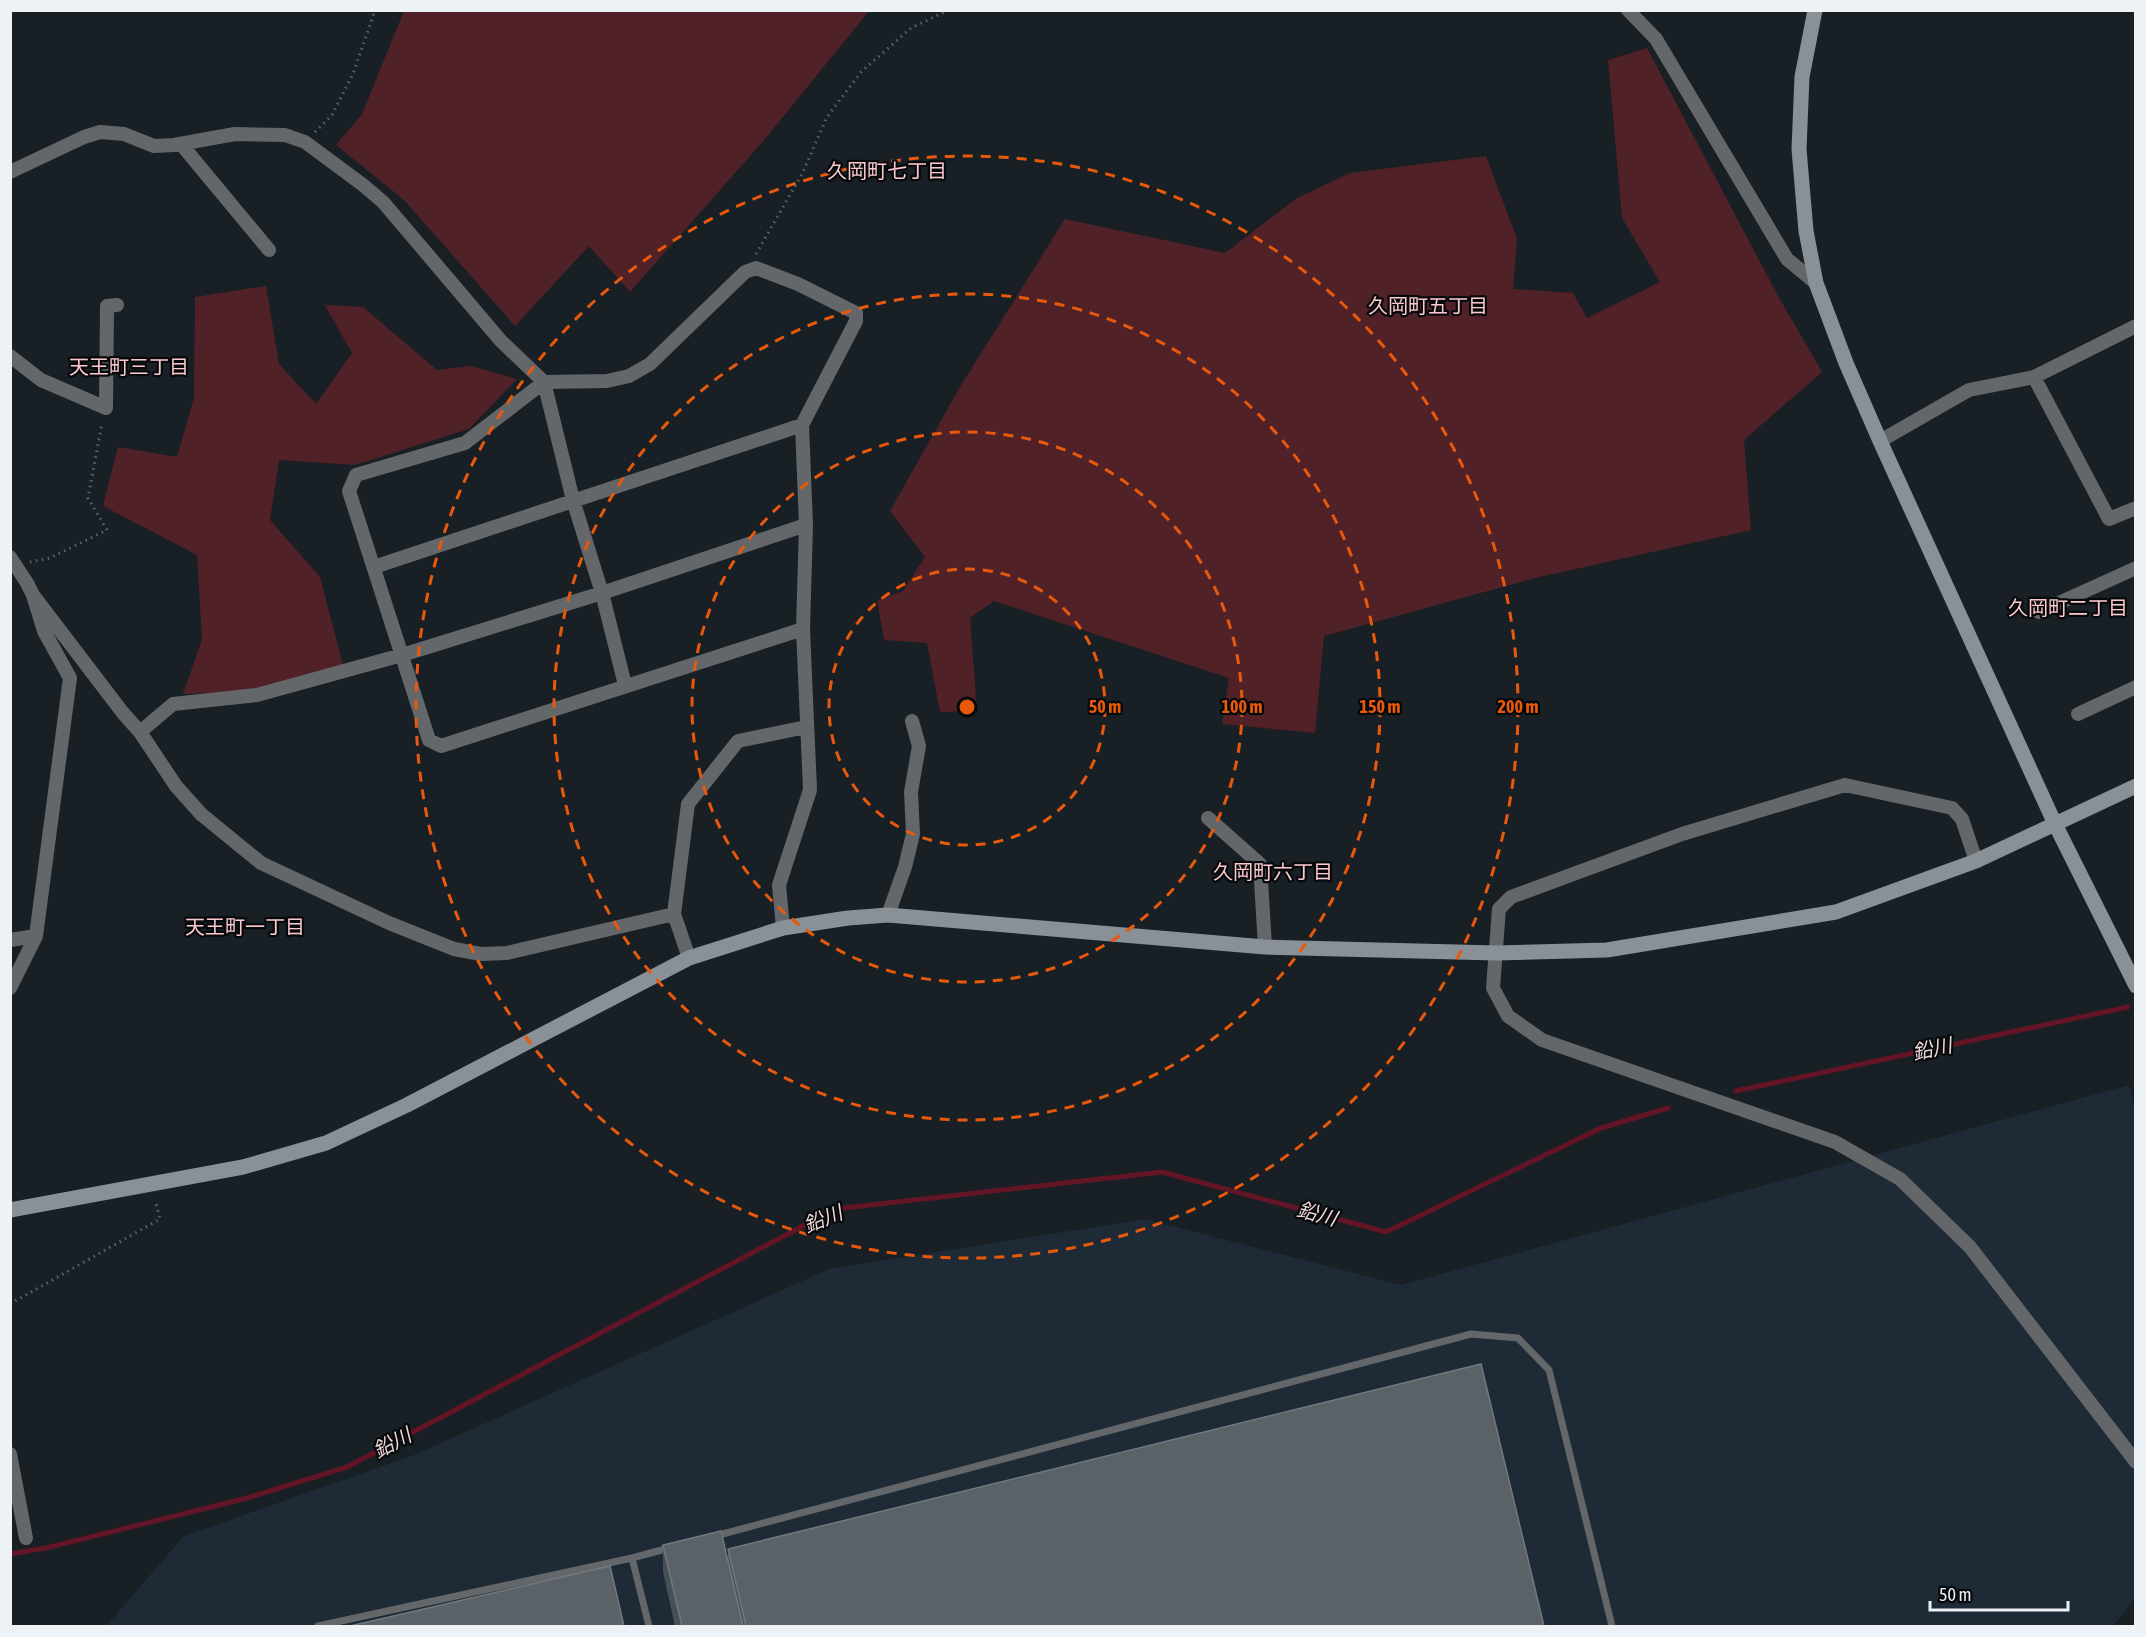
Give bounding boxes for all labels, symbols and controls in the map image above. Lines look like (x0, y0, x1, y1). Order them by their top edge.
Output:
district label: 久岡町七丁目 (827, 159, 947, 182)
district label: 久岡町五丁目 (1368, 294, 1488, 317)
district label: 天王町三丁目 (69, 355, 189, 378)
district label: 久岡町二丁目 (2008, 596, 2128, 619)
text: 50 m (1089, 696, 1121, 717)
text: 100 m (1222, 696, 1262, 717)
text: 150 m (1360, 696, 1400, 717)
text: 200 m (1498, 696, 1538, 717)
centre of rings (957, 697, 977, 717)
district label: 久岡町六丁目 (1213, 860, 1333, 883)
district label: 天王町一丁目 (185, 915, 305, 938)
water label: 鉛川 (1910, 1033, 1956, 1064)
water label: 鉛川 (1295, 1197, 1341, 1230)
water label: 鉛川 (800, 1200, 848, 1237)
water label: 鉛川 (369, 1422, 417, 1462)
scale bar (1930, 1574, 2068, 1612)
text: 50 m (1939, 1584, 1971, 1605)

